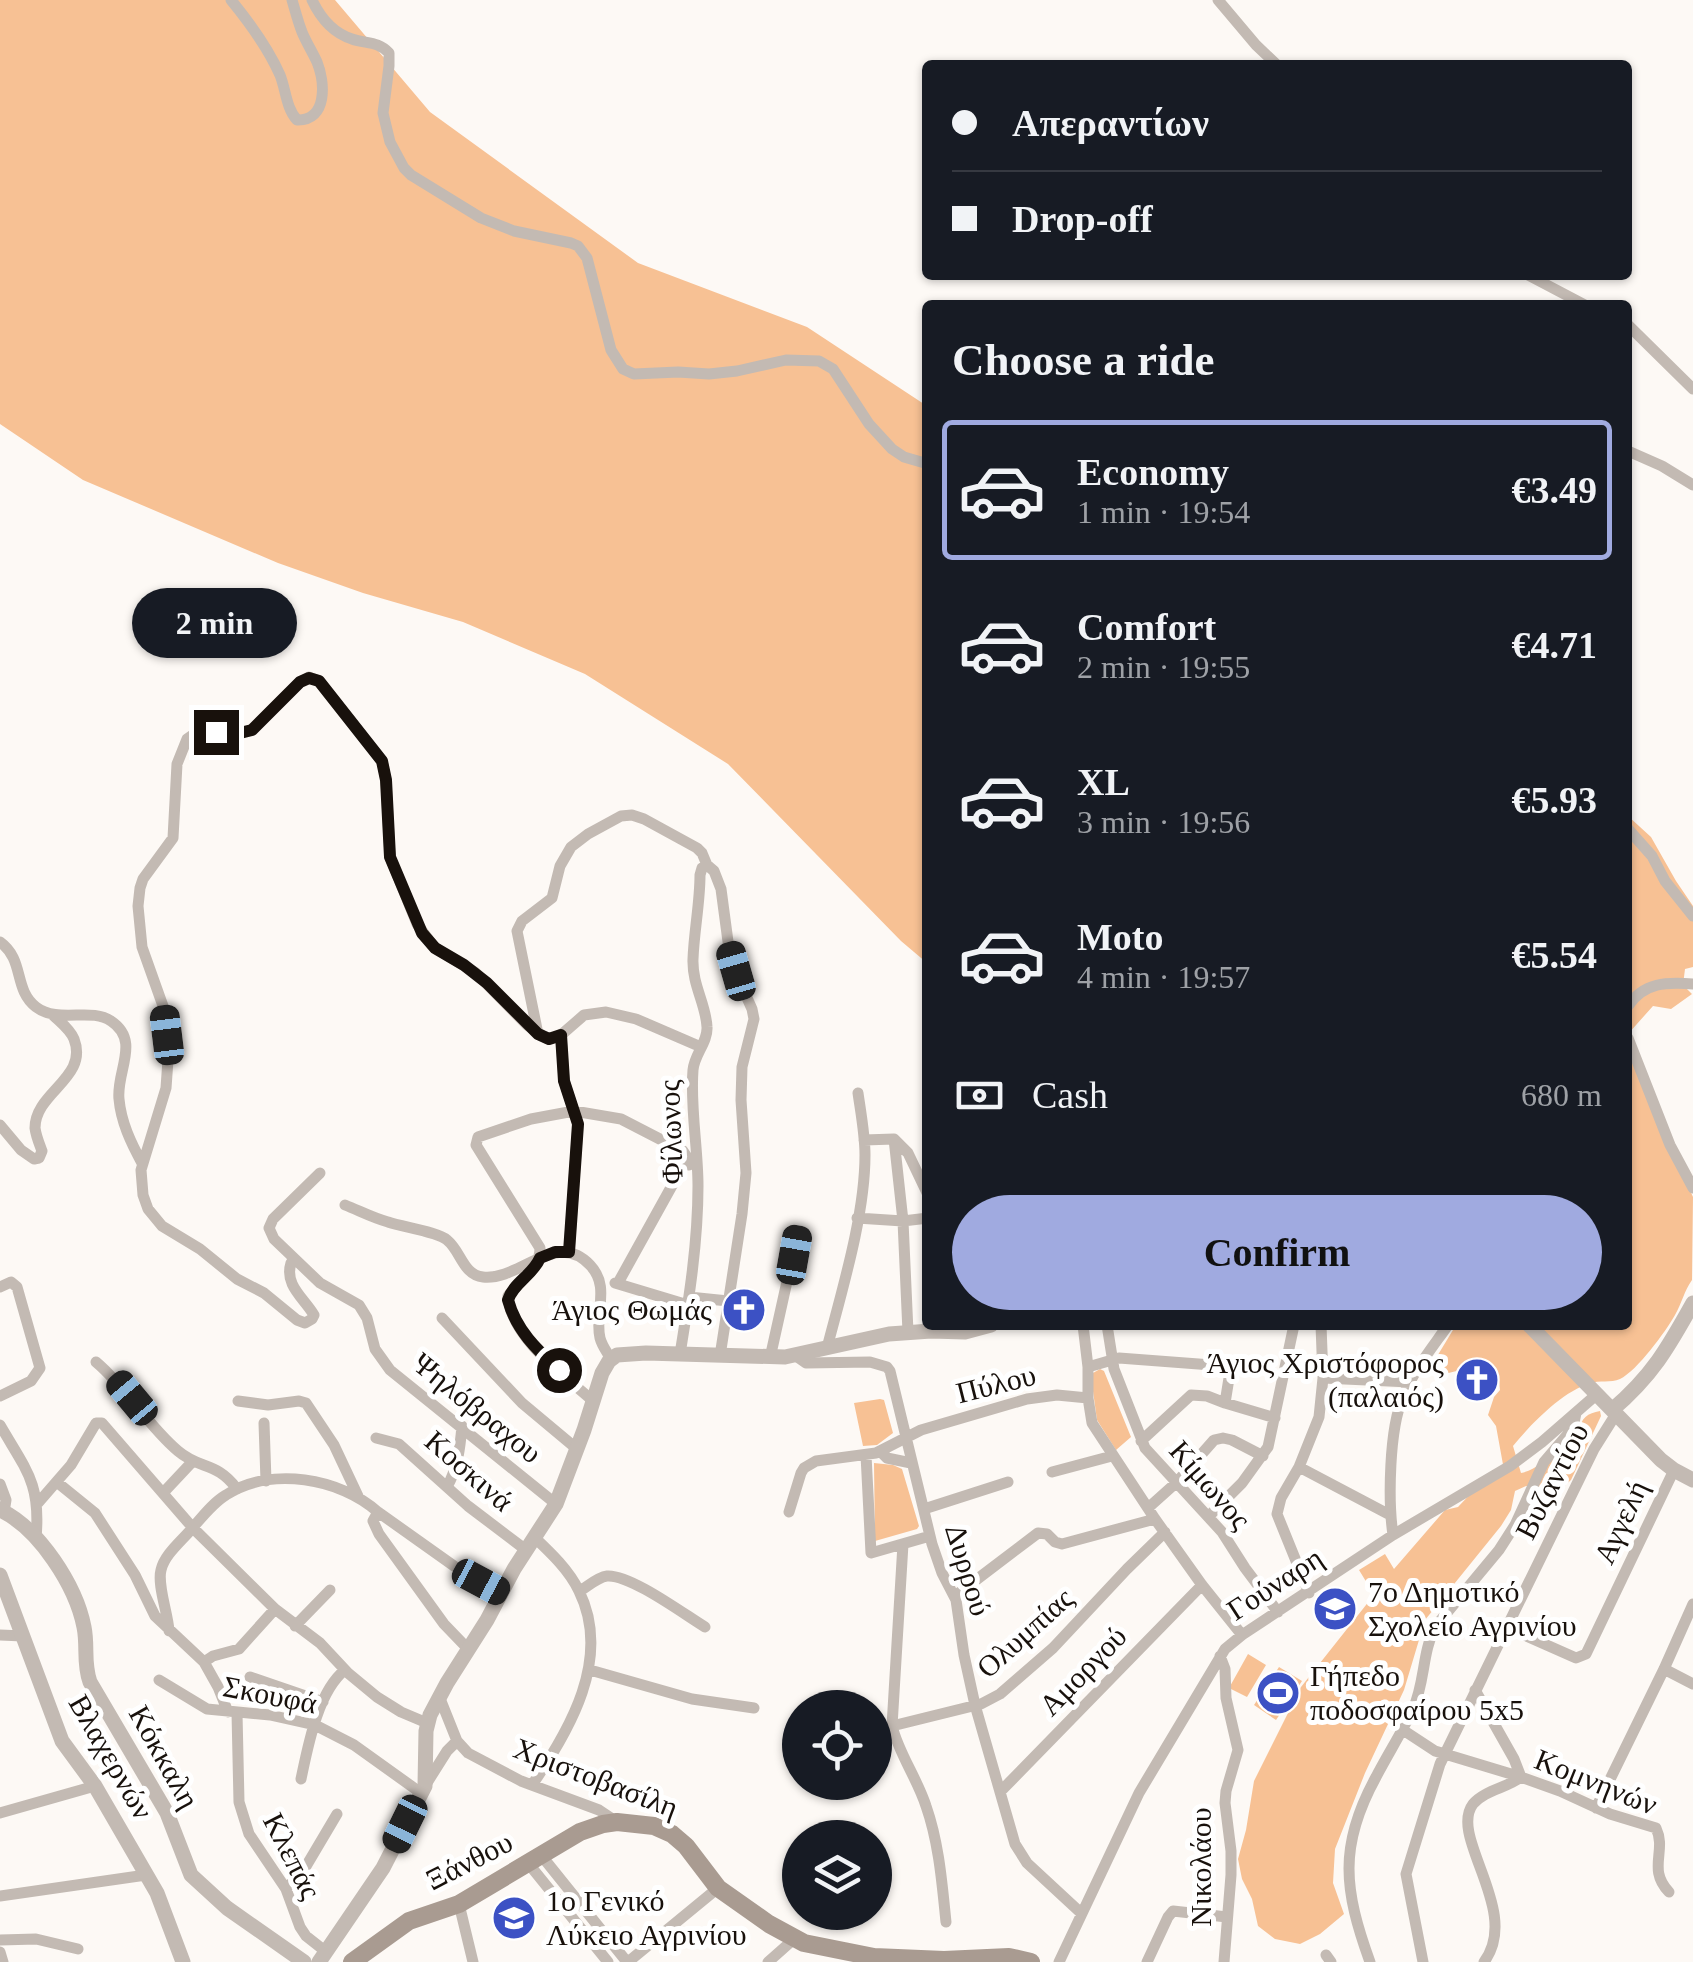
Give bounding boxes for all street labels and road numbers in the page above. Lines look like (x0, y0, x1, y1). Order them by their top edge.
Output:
street label: Φίλωνος (652, 1079, 689, 1185)
street label: Ψηλόβραχου (406, 1346, 548, 1469)
street label: Πύλου (953, 1358, 1039, 1409)
street label: Βυζαντίου (1508, 1417, 1595, 1544)
street label: Κοσκινά (419, 1424, 520, 1518)
street label: Κίμωνος (1163, 1434, 1258, 1536)
street label: Αγγελή (1587, 1475, 1654, 1569)
street label: Δυρρού (939, 1520, 998, 1620)
street label: Γούναρη (1221, 1541, 1329, 1627)
street label: Ολυμπίας (970, 1581, 1079, 1684)
street label: Αμοργού (1032, 1619, 1133, 1722)
street label: Σκουφά (220, 1669, 320, 1720)
street label: Βλαχερνών (63, 1689, 160, 1825)
street label: Κόκκαλη (123, 1700, 206, 1814)
street label: Χριστοβασίλη (509, 1731, 683, 1824)
street label: Κομνηνών (1530, 1742, 1662, 1821)
street label: Κλεπάς (257, 1807, 328, 1904)
street label: Νικολάου (1184, 1807, 1217, 1927)
street label: Ξάνθου (420, 1825, 518, 1896)

